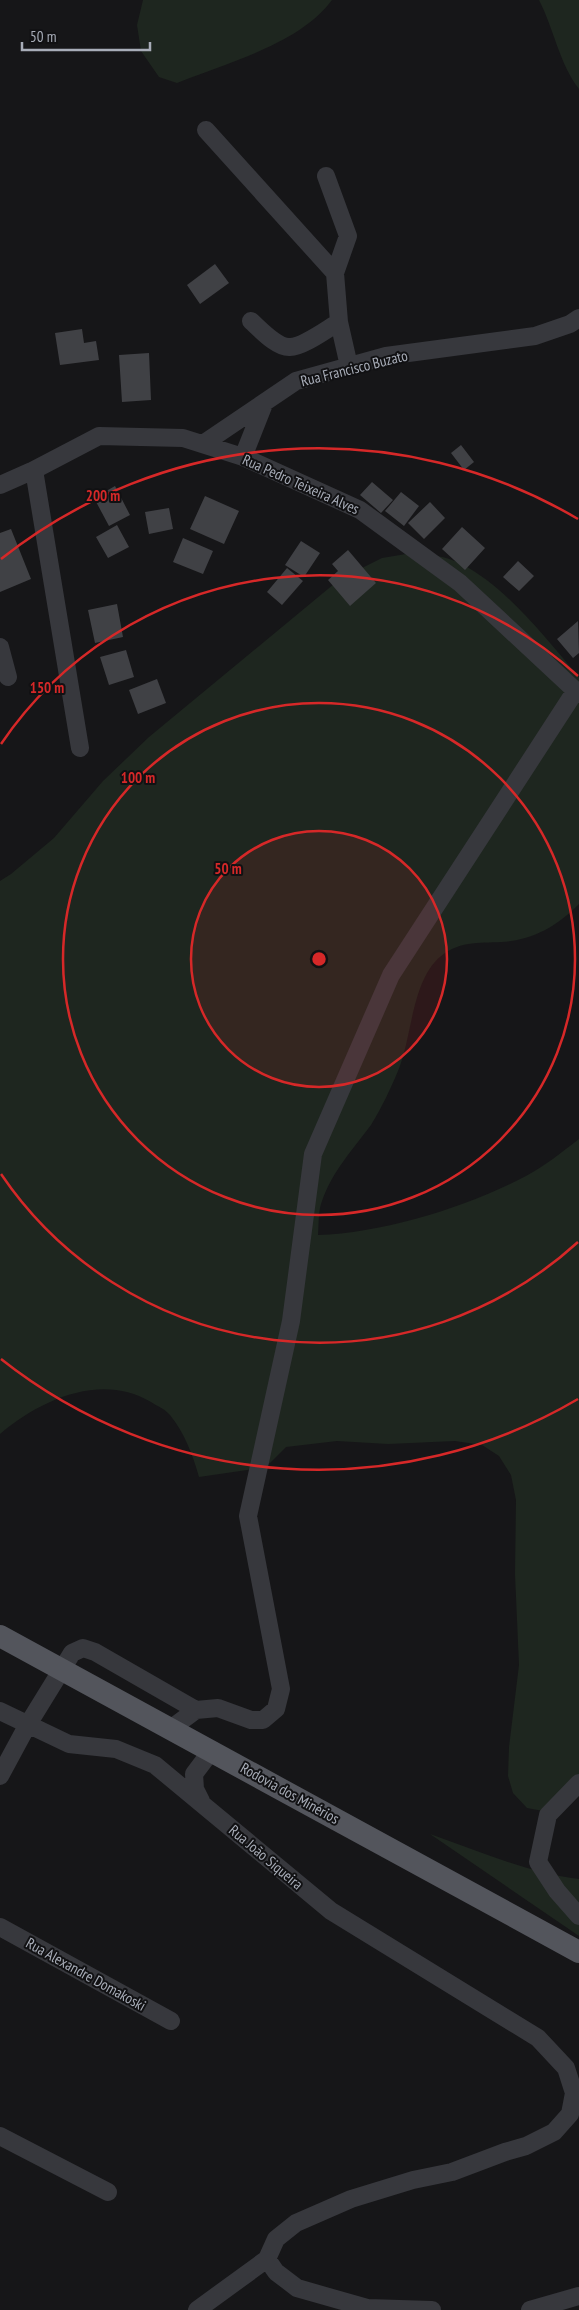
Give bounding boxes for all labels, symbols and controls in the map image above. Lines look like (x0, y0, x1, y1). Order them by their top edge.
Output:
scale bar (22, 20, 150, 52)
text: 50 m (30, 27, 56, 46)
street label: Rua Francisco Buzato (299, 346, 409, 390)
street label: Rua Pedro Teixeira Alves (240, 450, 362, 518)
text: 200 m (86, 486, 120, 505)
text: 150 m (30, 678, 64, 697)
text: 100 m (121, 768, 155, 787)
text: 50 m (214, 859, 242, 878)
centre of rings (310, 950, 328, 968)
street label: Rodovia dos Minérios (237, 1758, 343, 1828)
street label: Rua João Siqueira (225, 1821, 307, 1893)
street label: Rua Alexandre Domakoski (23, 1933, 149, 2015)

